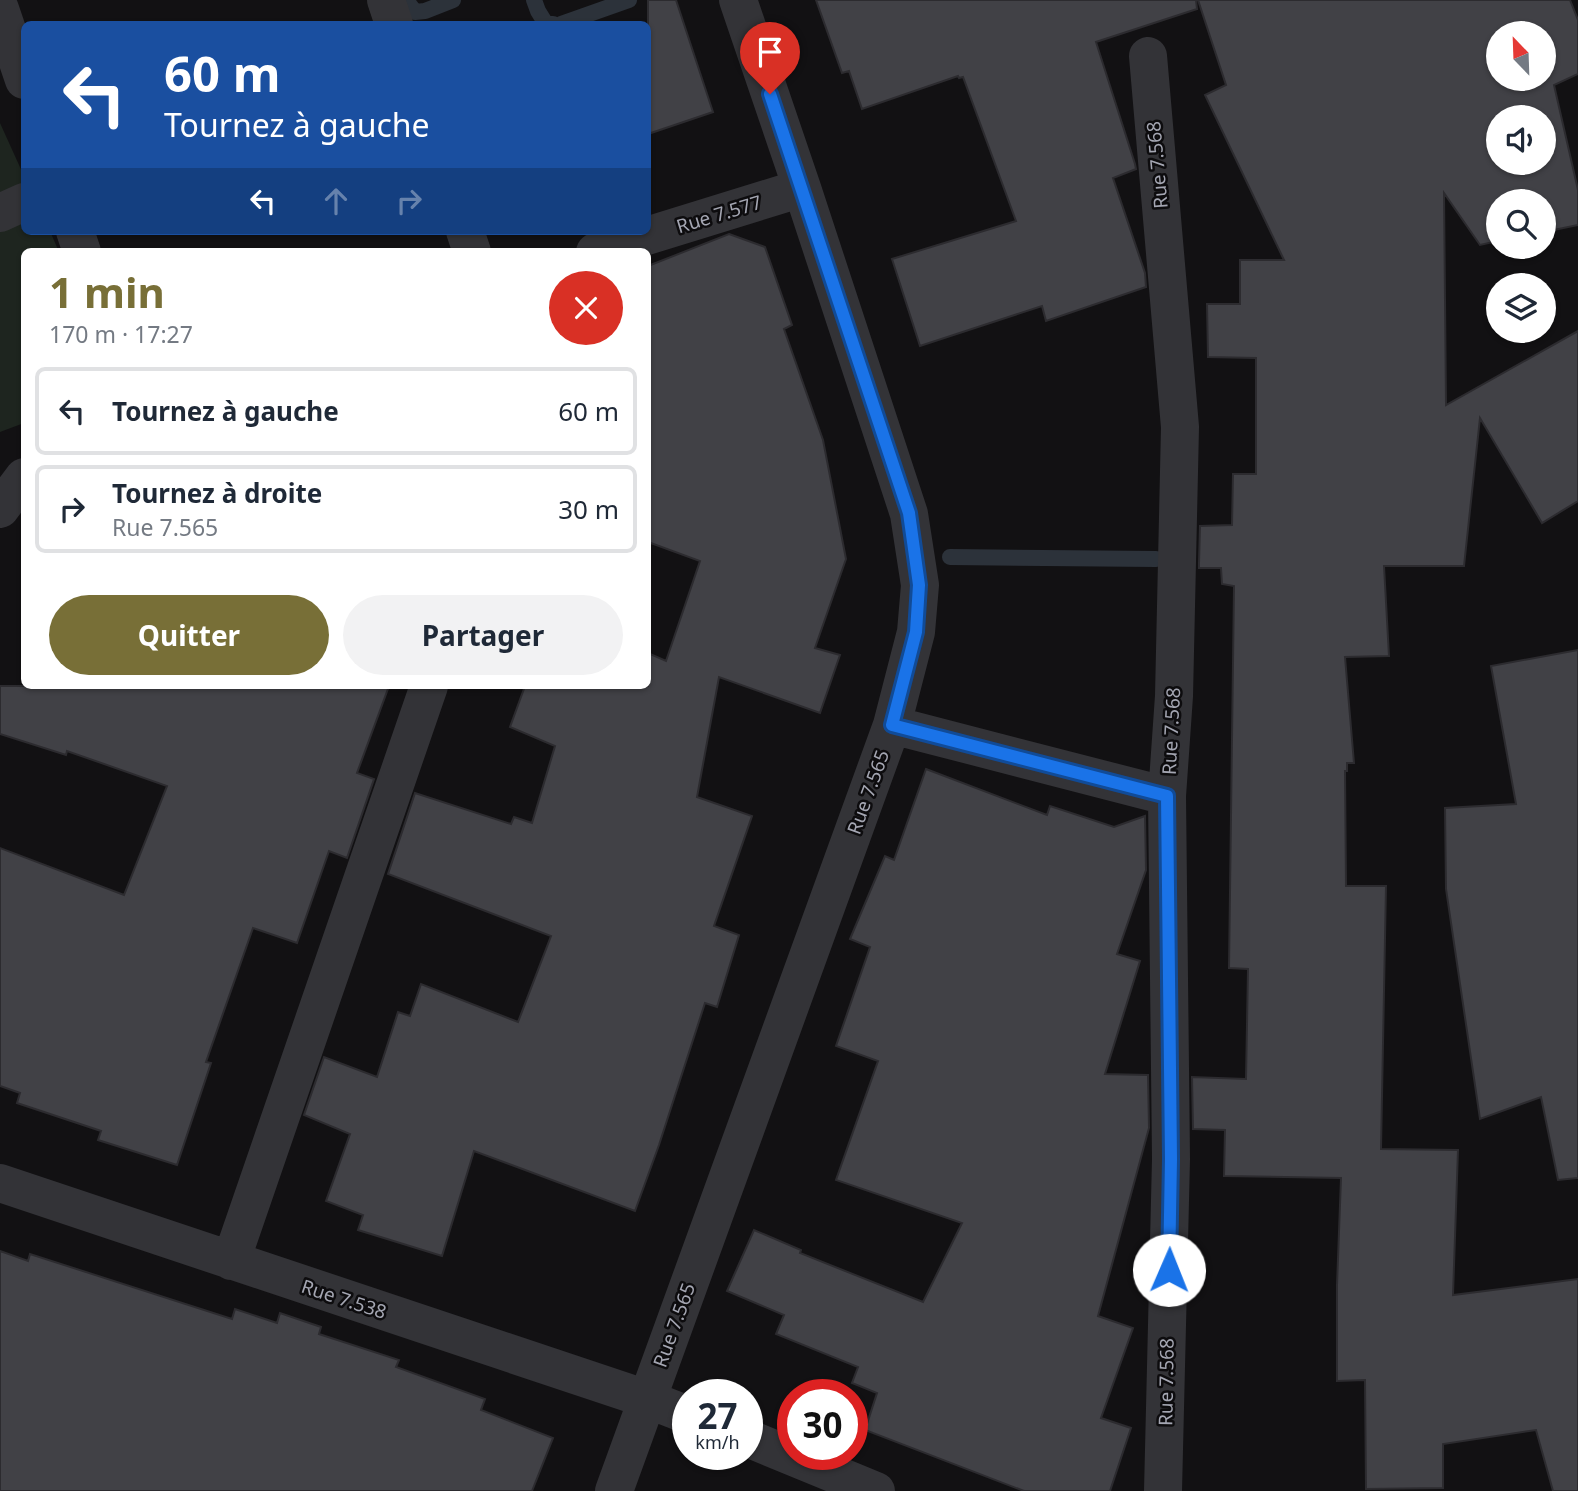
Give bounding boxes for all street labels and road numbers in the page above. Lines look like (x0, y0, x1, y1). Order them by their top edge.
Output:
street label: Rue 7.568 (1140, 120, 1174, 210)
street label: Rue 7.577 (673, 189, 765, 239)
street label: Rue 7.568 (1156, 686, 1186, 776)
street label: Rue 7.565 (841, 746, 895, 838)
street label: Rue 7.538 (298, 1273, 390, 1325)
street label: Rue 7.565 (647, 1279, 701, 1371)
street label: Rue 7.568 (1152, 1338, 1180, 1426)

